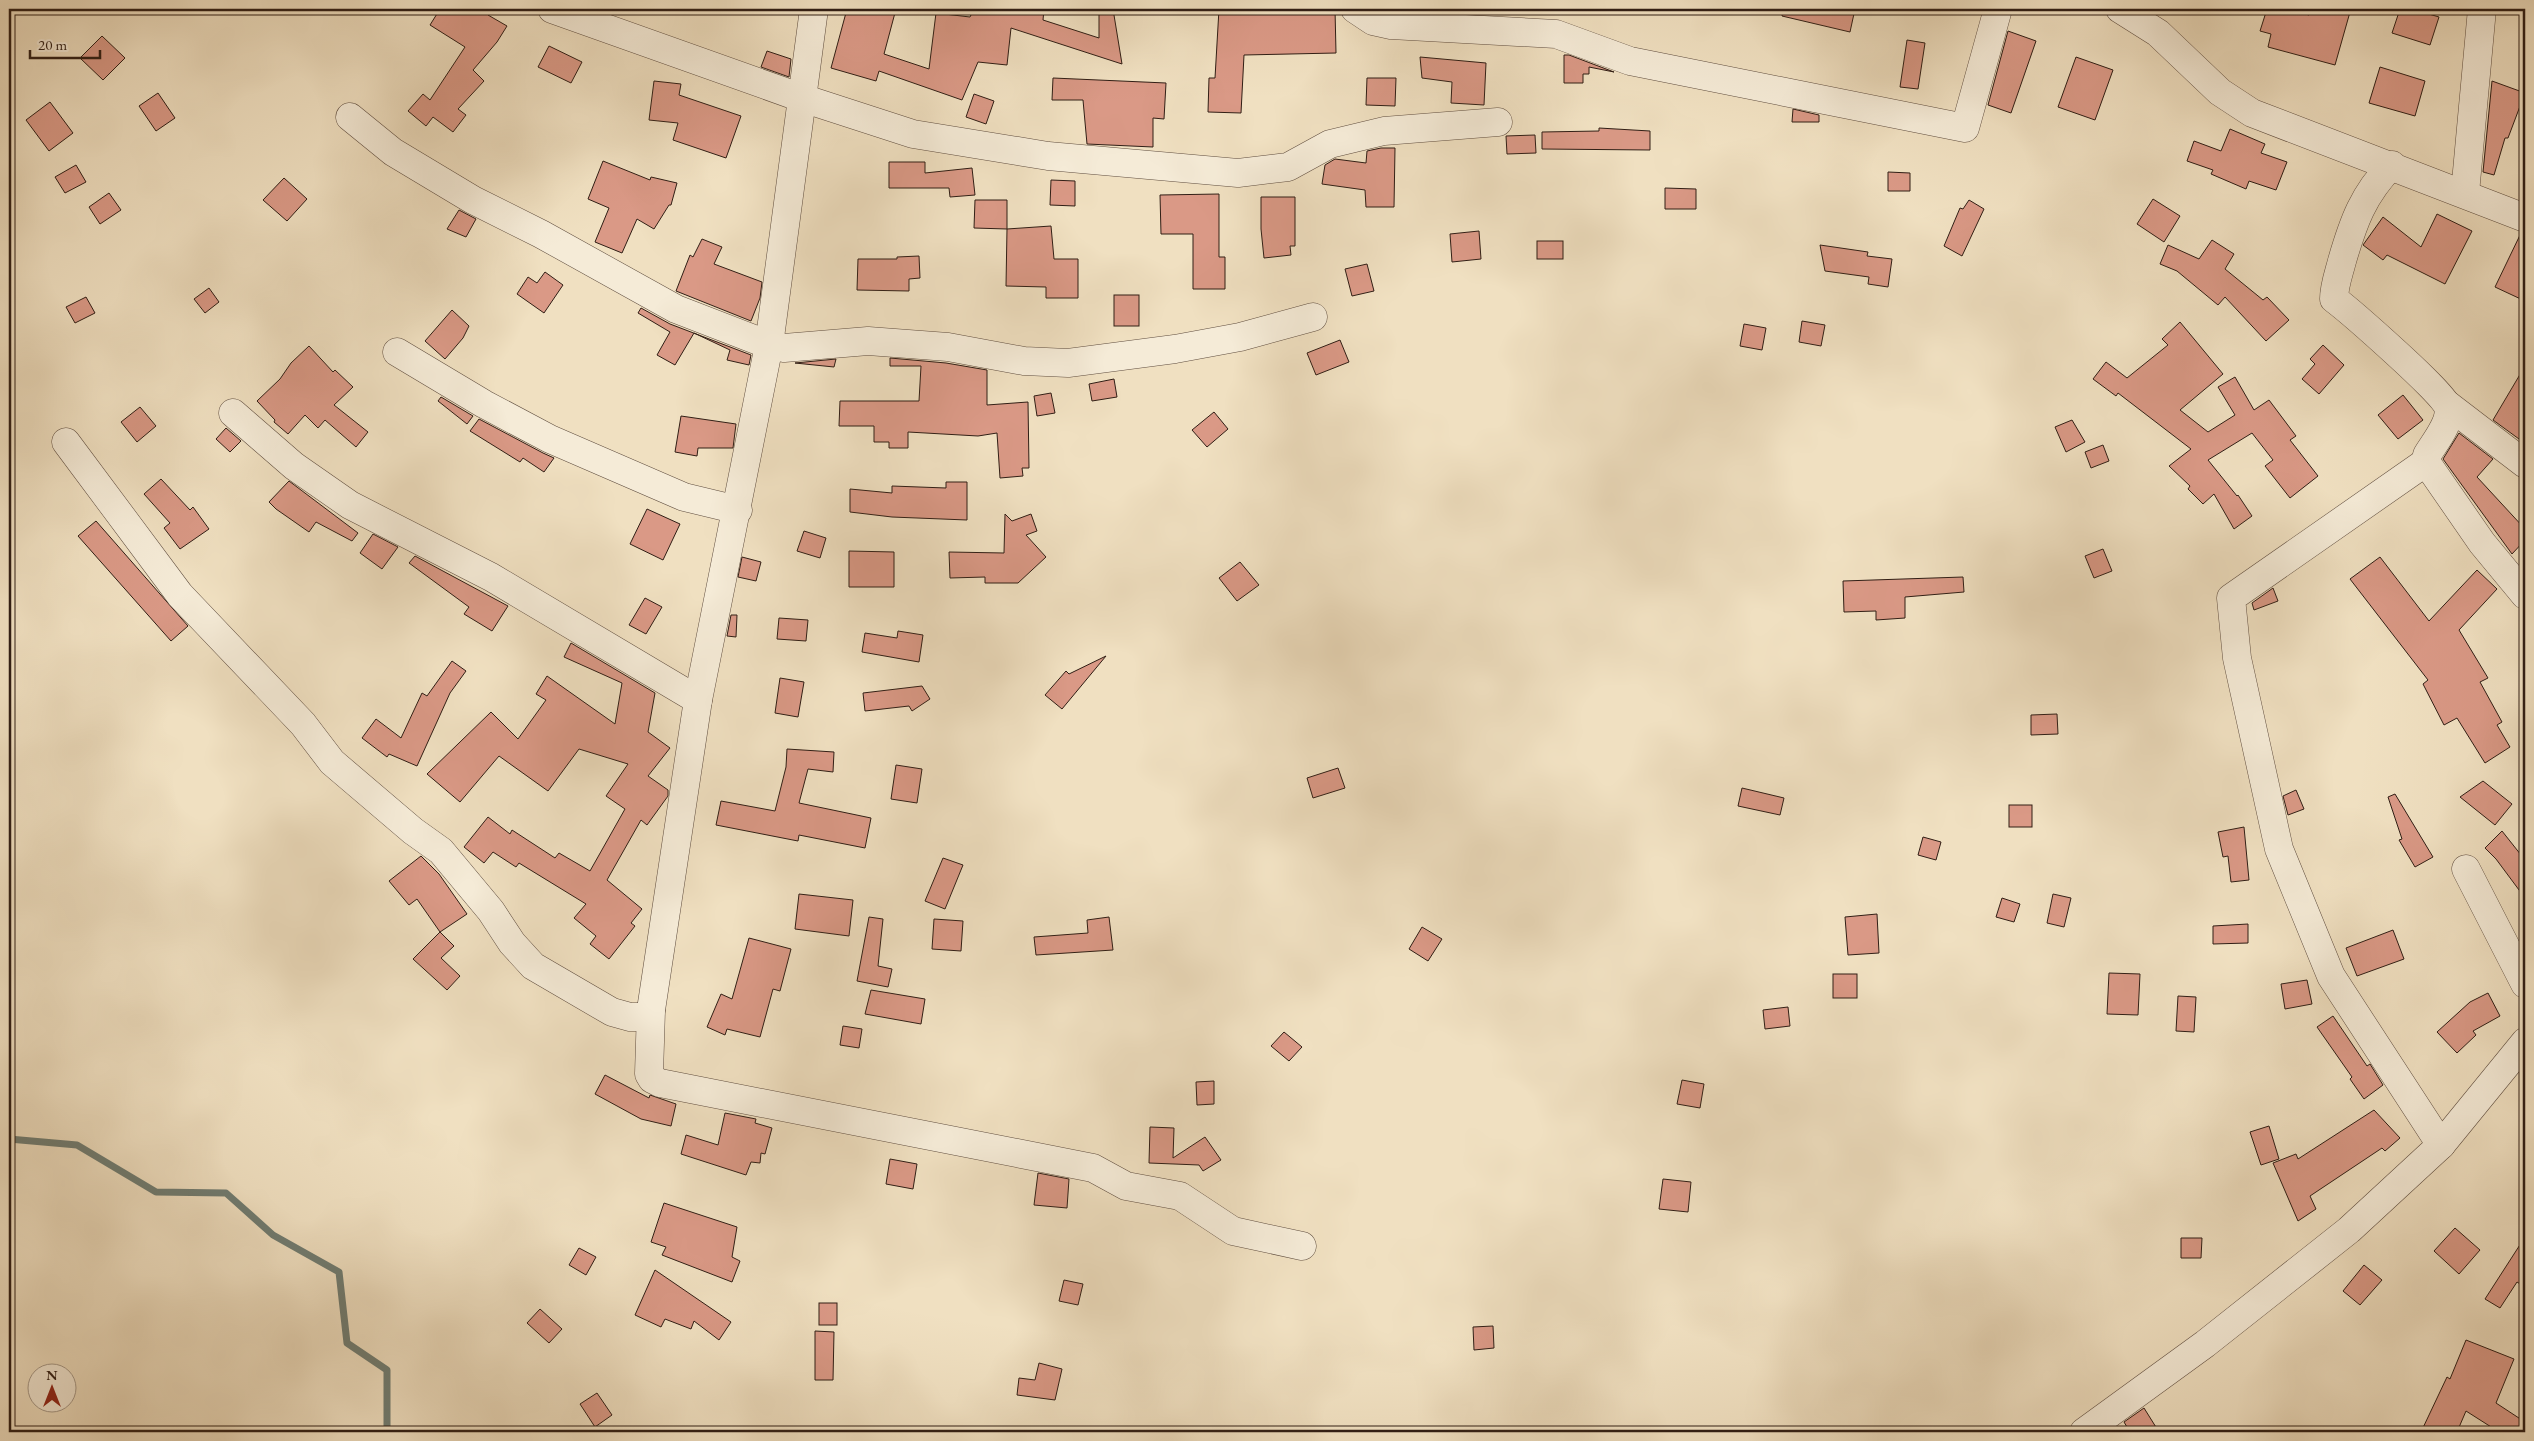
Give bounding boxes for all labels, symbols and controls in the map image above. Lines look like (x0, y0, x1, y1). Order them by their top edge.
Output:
scale bar (30, 28, 100, 60)
text: 20 m (38, 35, 67, 54)
north arrow (28, 1364, 78, 1414)
text: N (46, 1366, 58, 1384)

